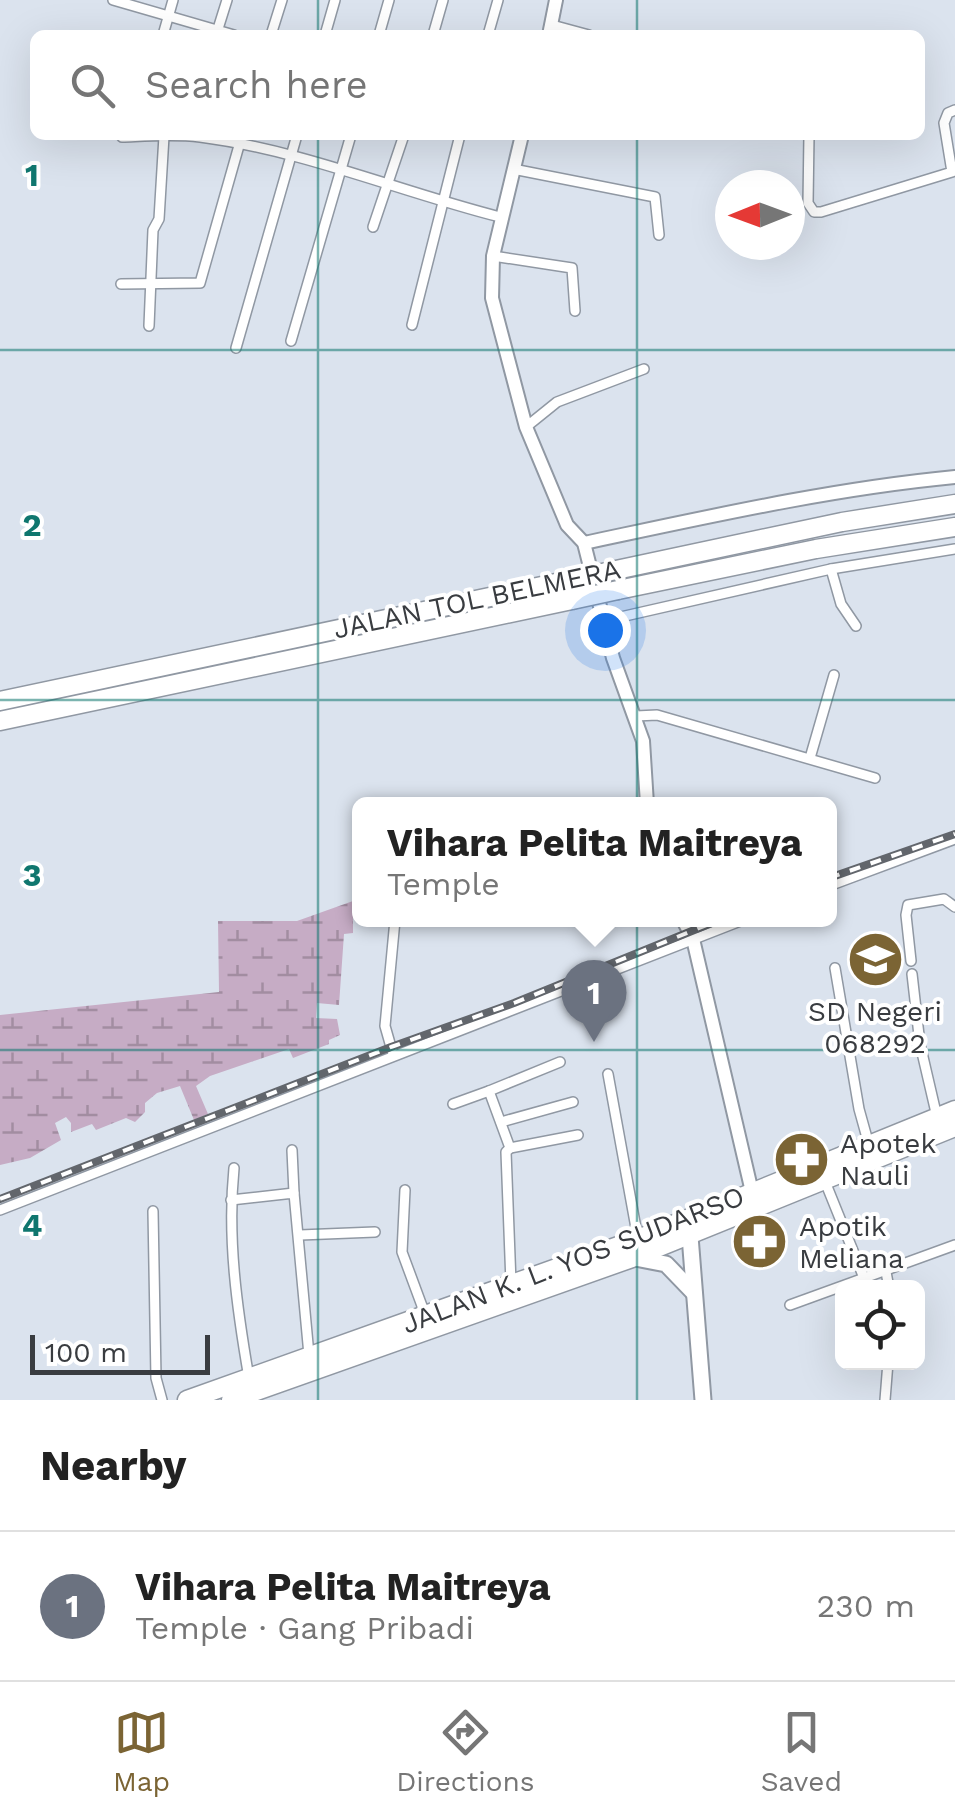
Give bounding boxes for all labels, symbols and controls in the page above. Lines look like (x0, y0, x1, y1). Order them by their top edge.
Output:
search box (30, 30, 925, 140)
icon: search (65, 58, 120, 113)
text: Search here (145, 63, 368, 107)
text: 1 (25, 156, 39, 194)
north arrow (715, 170, 805, 260)
text: 2 (22, 506, 42, 544)
street label: JALAN TOL BELMERA (330, 552, 624, 646)
your location (580, 605, 631, 656)
popup (352, 797, 837, 927)
text: Vihara Pelita Maitreya (387, 821, 802, 865)
text: 3 (23, 856, 41, 894)
text: Temple (387, 865, 500, 903)
school or university icon: SD Negeri 068292 (845, 930, 905, 990)
pin: 1 (562, 960, 626, 1042)
place label: SD Negeri 068292 (808, 995, 942, 1060)
place label: Apotek Nauli (840, 1127, 936, 1192)
pharmacy icon: Apotek Nauli (771, 1129, 831, 1189)
street label: JALAN K. L. YOS SUDARSO (397, 1179, 749, 1341)
text: 4 (22, 1206, 42, 1244)
place label: Apotik Meliana (799, 1210, 904, 1275)
pharmacy icon: Apotik Meliana (730, 1212, 790, 1272)
map controls (835, 1280, 925, 1370)
button: locate (835, 1280, 925, 1370)
scale bar (30, 1330, 210, 1374)
text: 100 m (45, 1336, 127, 1369)
text: Nearby (40, 1441, 187, 1490)
text: Vihara Pelita Maitreya (135, 1565, 551, 1609)
text: 1 (66, 1587, 79, 1625)
text: 230 m (816, 1587, 915, 1625)
text: Temple · Gang Pribadi (135, 1609, 474, 1647)
tab: Map (113, 1705, 170, 1798)
tab: Directions (396, 1705, 535, 1798)
tab: Saved (761, 1705, 842, 1798)

